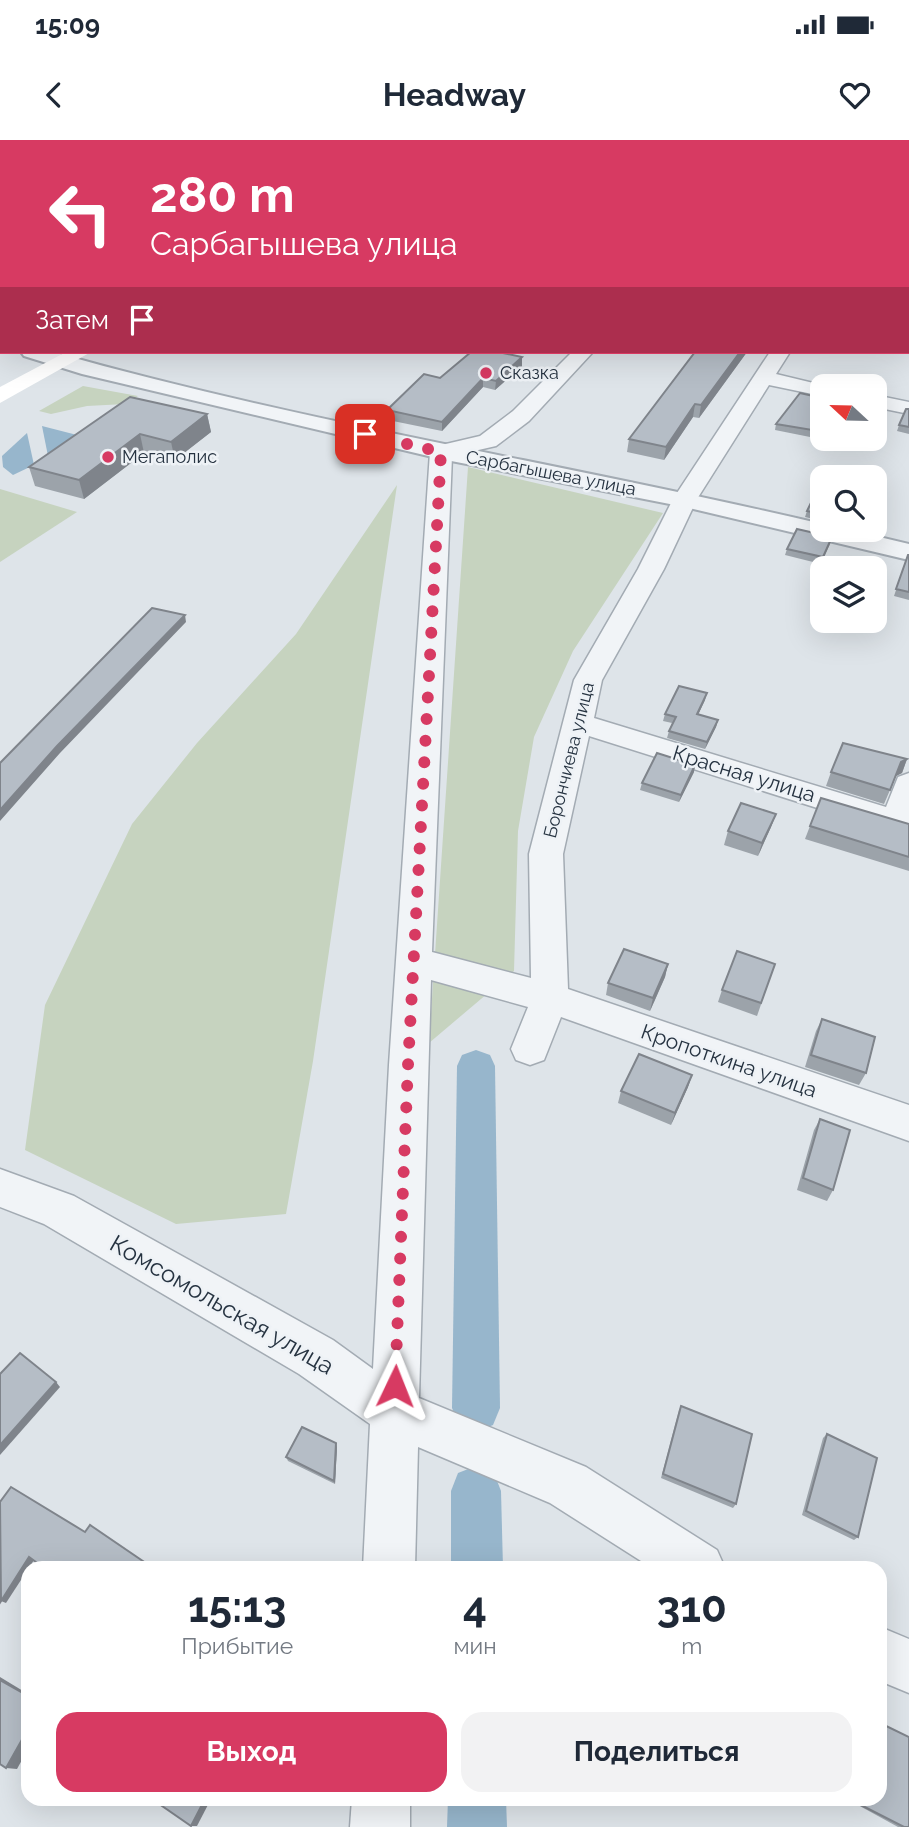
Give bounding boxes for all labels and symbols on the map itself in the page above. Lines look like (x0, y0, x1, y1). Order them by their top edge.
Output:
place label: Сказка (500, 362, 559, 383)
marker: Сказка (478, 365, 494, 381)
north arrow (810, 374, 887, 452)
pin (335, 404, 395, 464)
place label: Мегаполис (122, 446, 217, 467)
street label: Сарбагышева улица (464, 446, 638, 499)
marker: Мегаполис (100, 449, 116, 465)
street label: Борончиева улица (539, 680, 598, 840)
street label: Красная улица (670, 740, 819, 807)
street label: Кропоткина улица (638, 1019, 820, 1102)
street label: Комсомольская улица (105, 1229, 339, 1381)
position arrow (358, 1349, 432, 1423)

